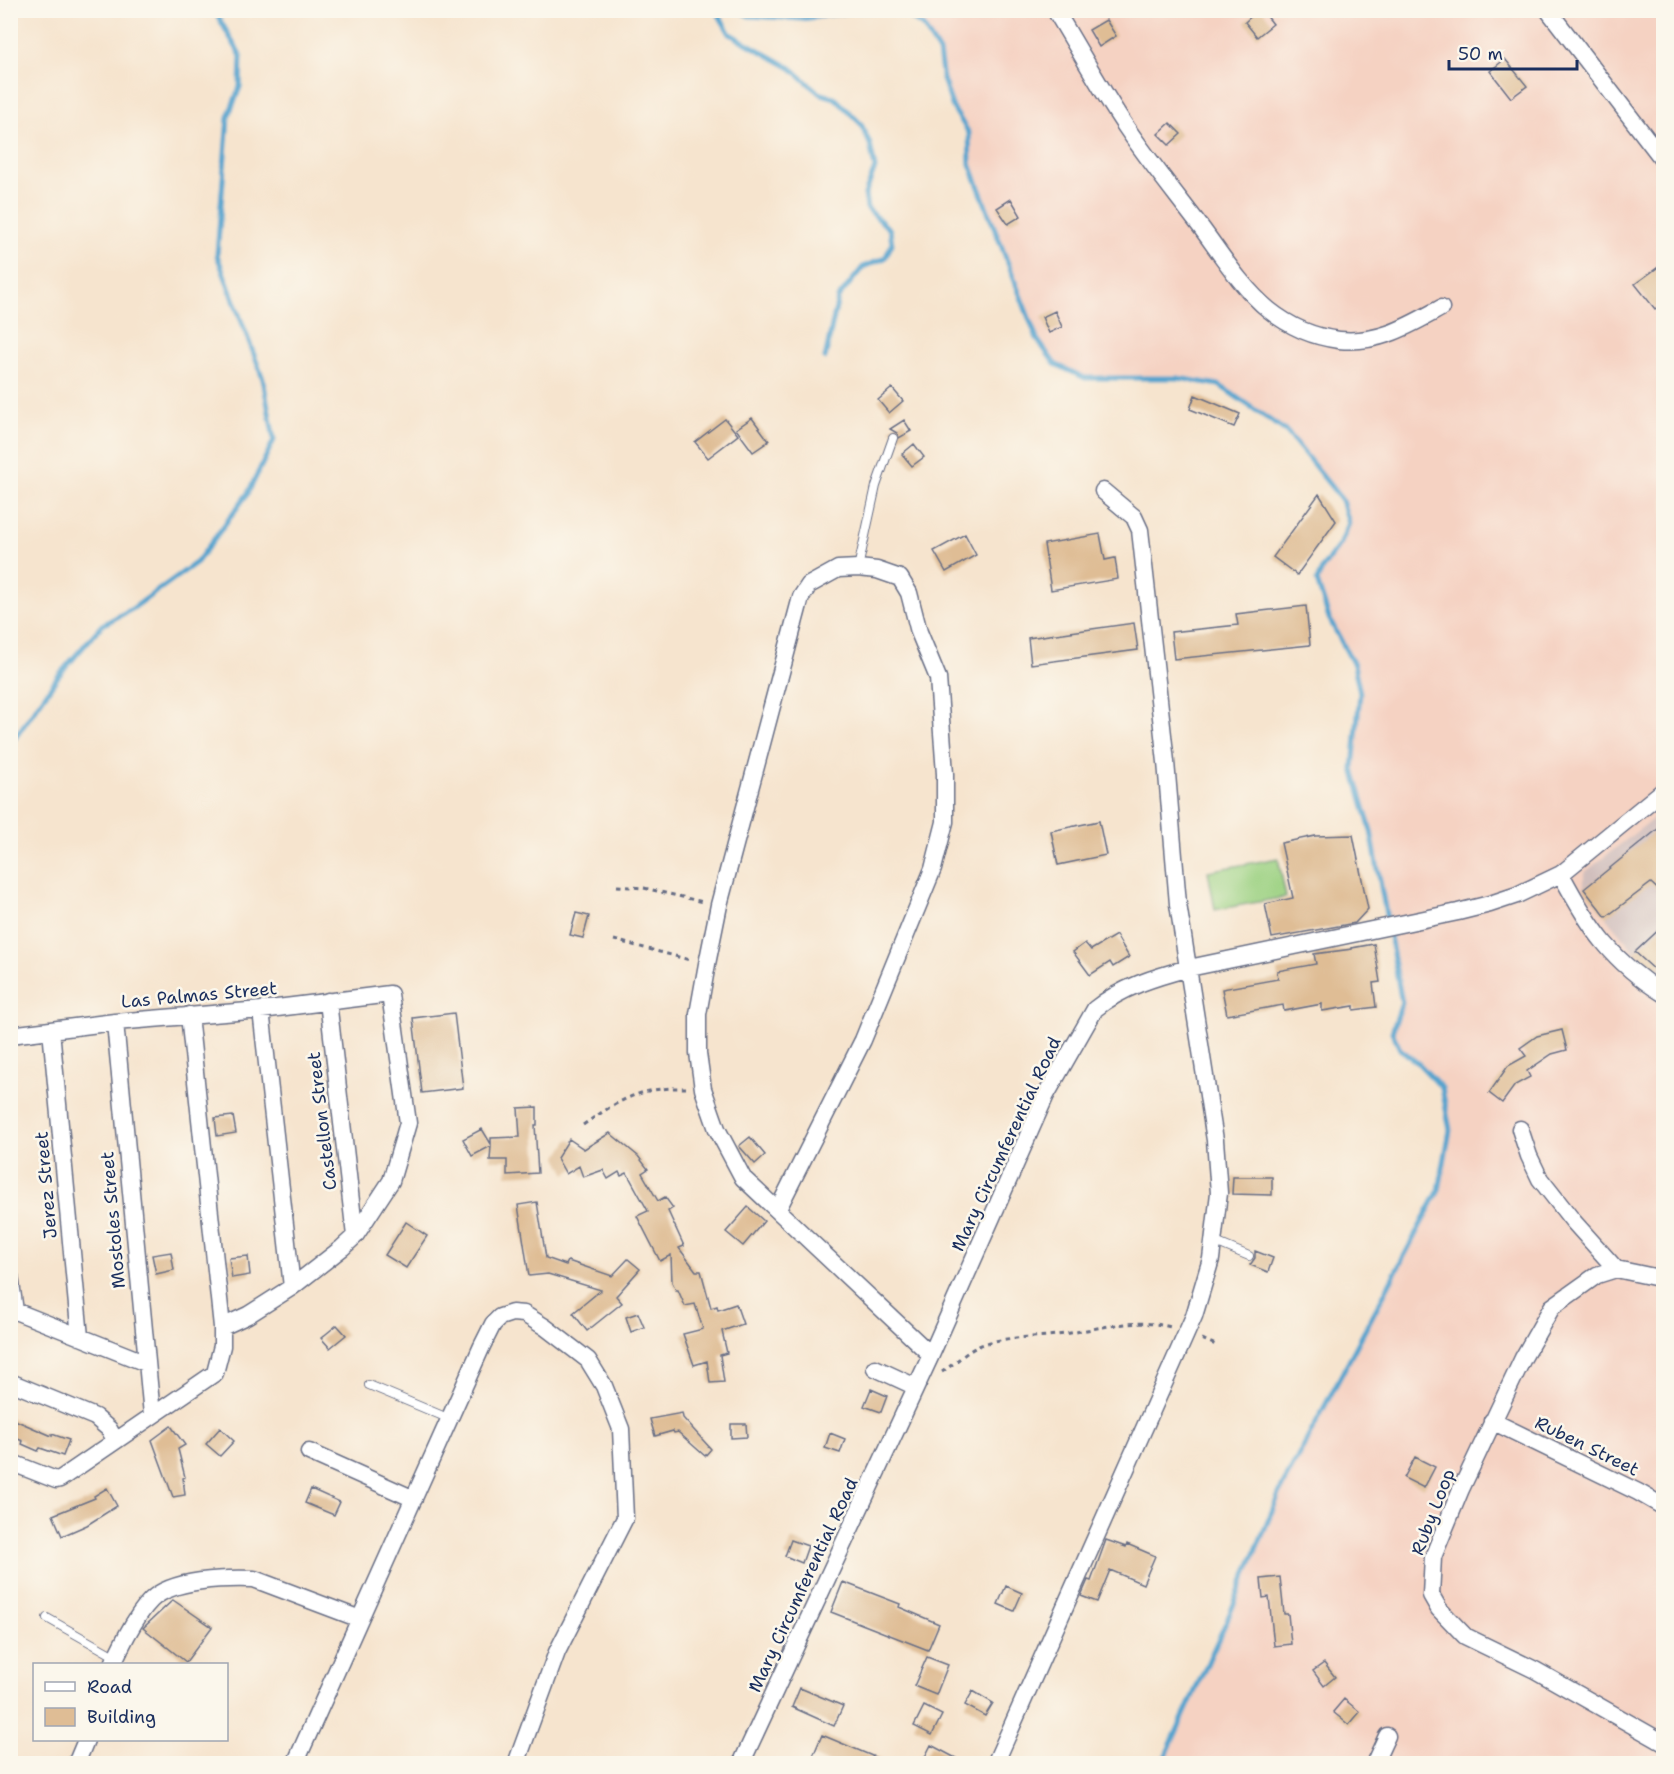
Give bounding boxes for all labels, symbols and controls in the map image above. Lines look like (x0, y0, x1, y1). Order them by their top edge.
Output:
scale bar (1449, 33, 1576, 71)
text: 50 m (1458, 42, 1503, 66)
street label: Las Palmas Street (120, 976, 278, 1014)
street label: Mary Circumferential Road (946, 1033, 1066, 1255)
street label: Castellon Street (302, 1050, 342, 1192)
street label: Jerez Street (29, 1130, 63, 1240)
street label: Mostoles Street (95, 1150, 131, 1290)
street label: Ruben Street (1531, 1410, 1643, 1482)
street label: Ruby Loop (1406, 1465, 1460, 1559)
street label: Mary Circumferential Road (743, 1474, 863, 1696)
legend (33, 1663, 228, 1741)
text: Road (87, 1675, 132, 1699)
text: Building (87, 1705, 156, 1729)

